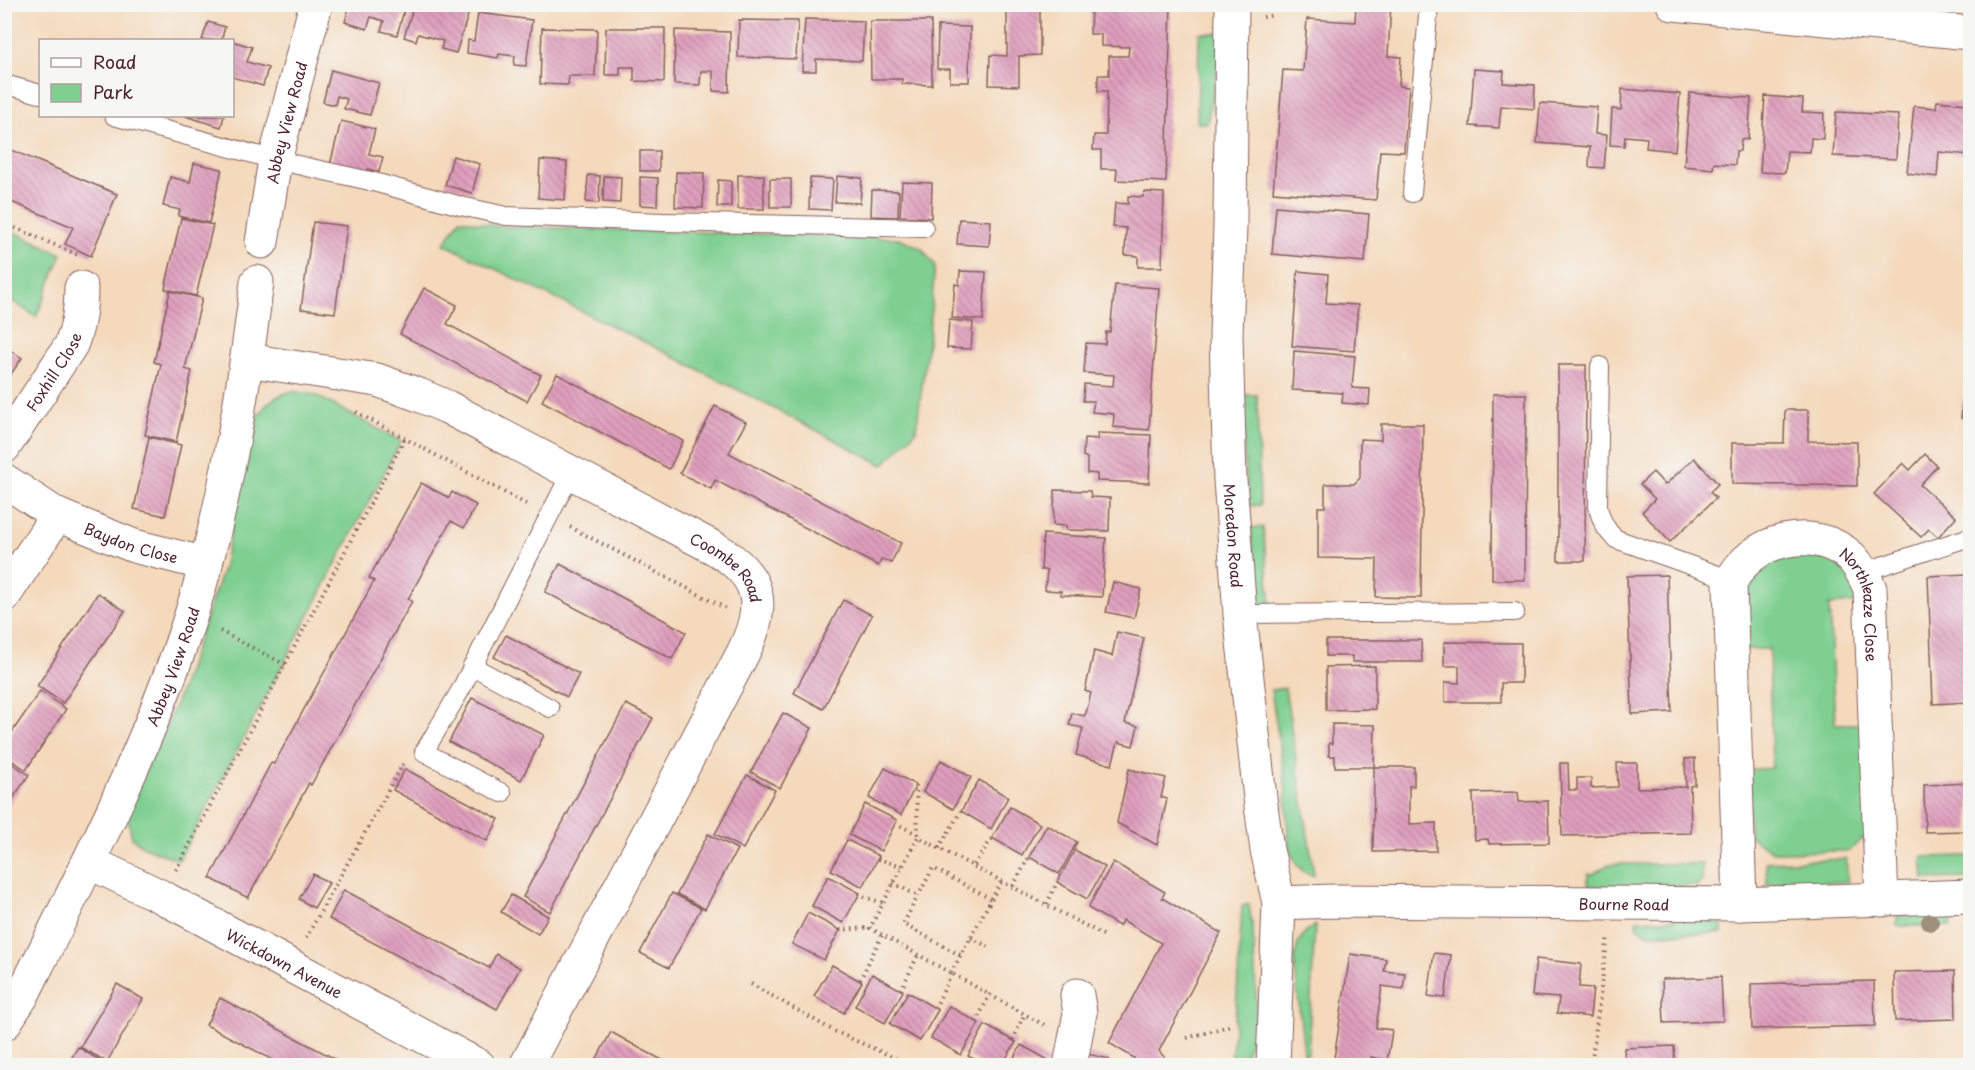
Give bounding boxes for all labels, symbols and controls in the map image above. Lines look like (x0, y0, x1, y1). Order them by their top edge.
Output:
legend (39, 39, 234, 117)
text: Road (93, 48, 137, 75)
street label: Abbey View Road (260, 59, 312, 185)
text: Park (93, 78, 133, 105)
street label: Foxhill Close (19, 329, 86, 415)
street label: Moredon Road (1219, 483, 1250, 589)
street label: Baydon Close (81, 516, 181, 568)
street label: Coombe Road (686, 526, 768, 604)
street label: Northleaze Close (1835, 541, 1884, 662)
street label: Abbey View Road (140, 604, 204, 729)
street label: Bourne Road (1579, 891, 1669, 915)
street label: Wickdown Avenue (222, 922, 347, 1003)

